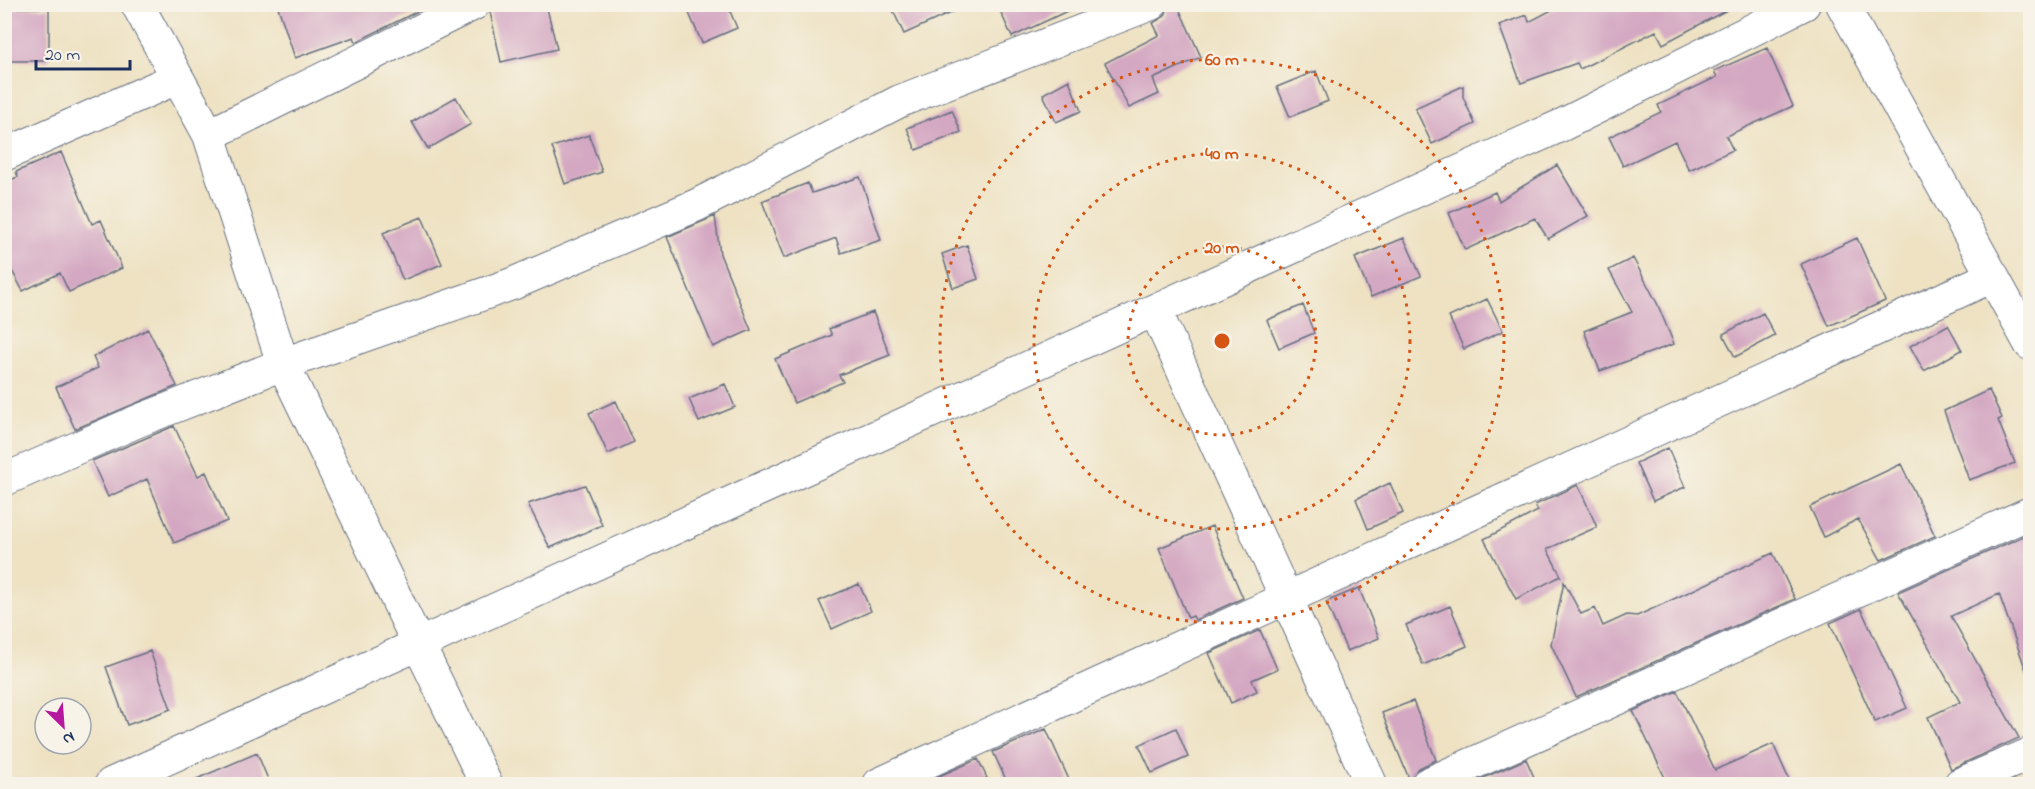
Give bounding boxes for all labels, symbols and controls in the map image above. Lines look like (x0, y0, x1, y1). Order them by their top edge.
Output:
scale bar (36, 33, 130, 71)
text: 20 m (45, 43, 80, 69)
text: 60 m (1205, 48, 1239, 74)
text: 40 m (1205, 142, 1239, 168)
text: 20 m (1203, 236, 1240, 262)
centre of rings (1212, 331, 1232, 351)
north arrow (33, 696, 93, 756)
text: N (58, 725, 78, 751)

